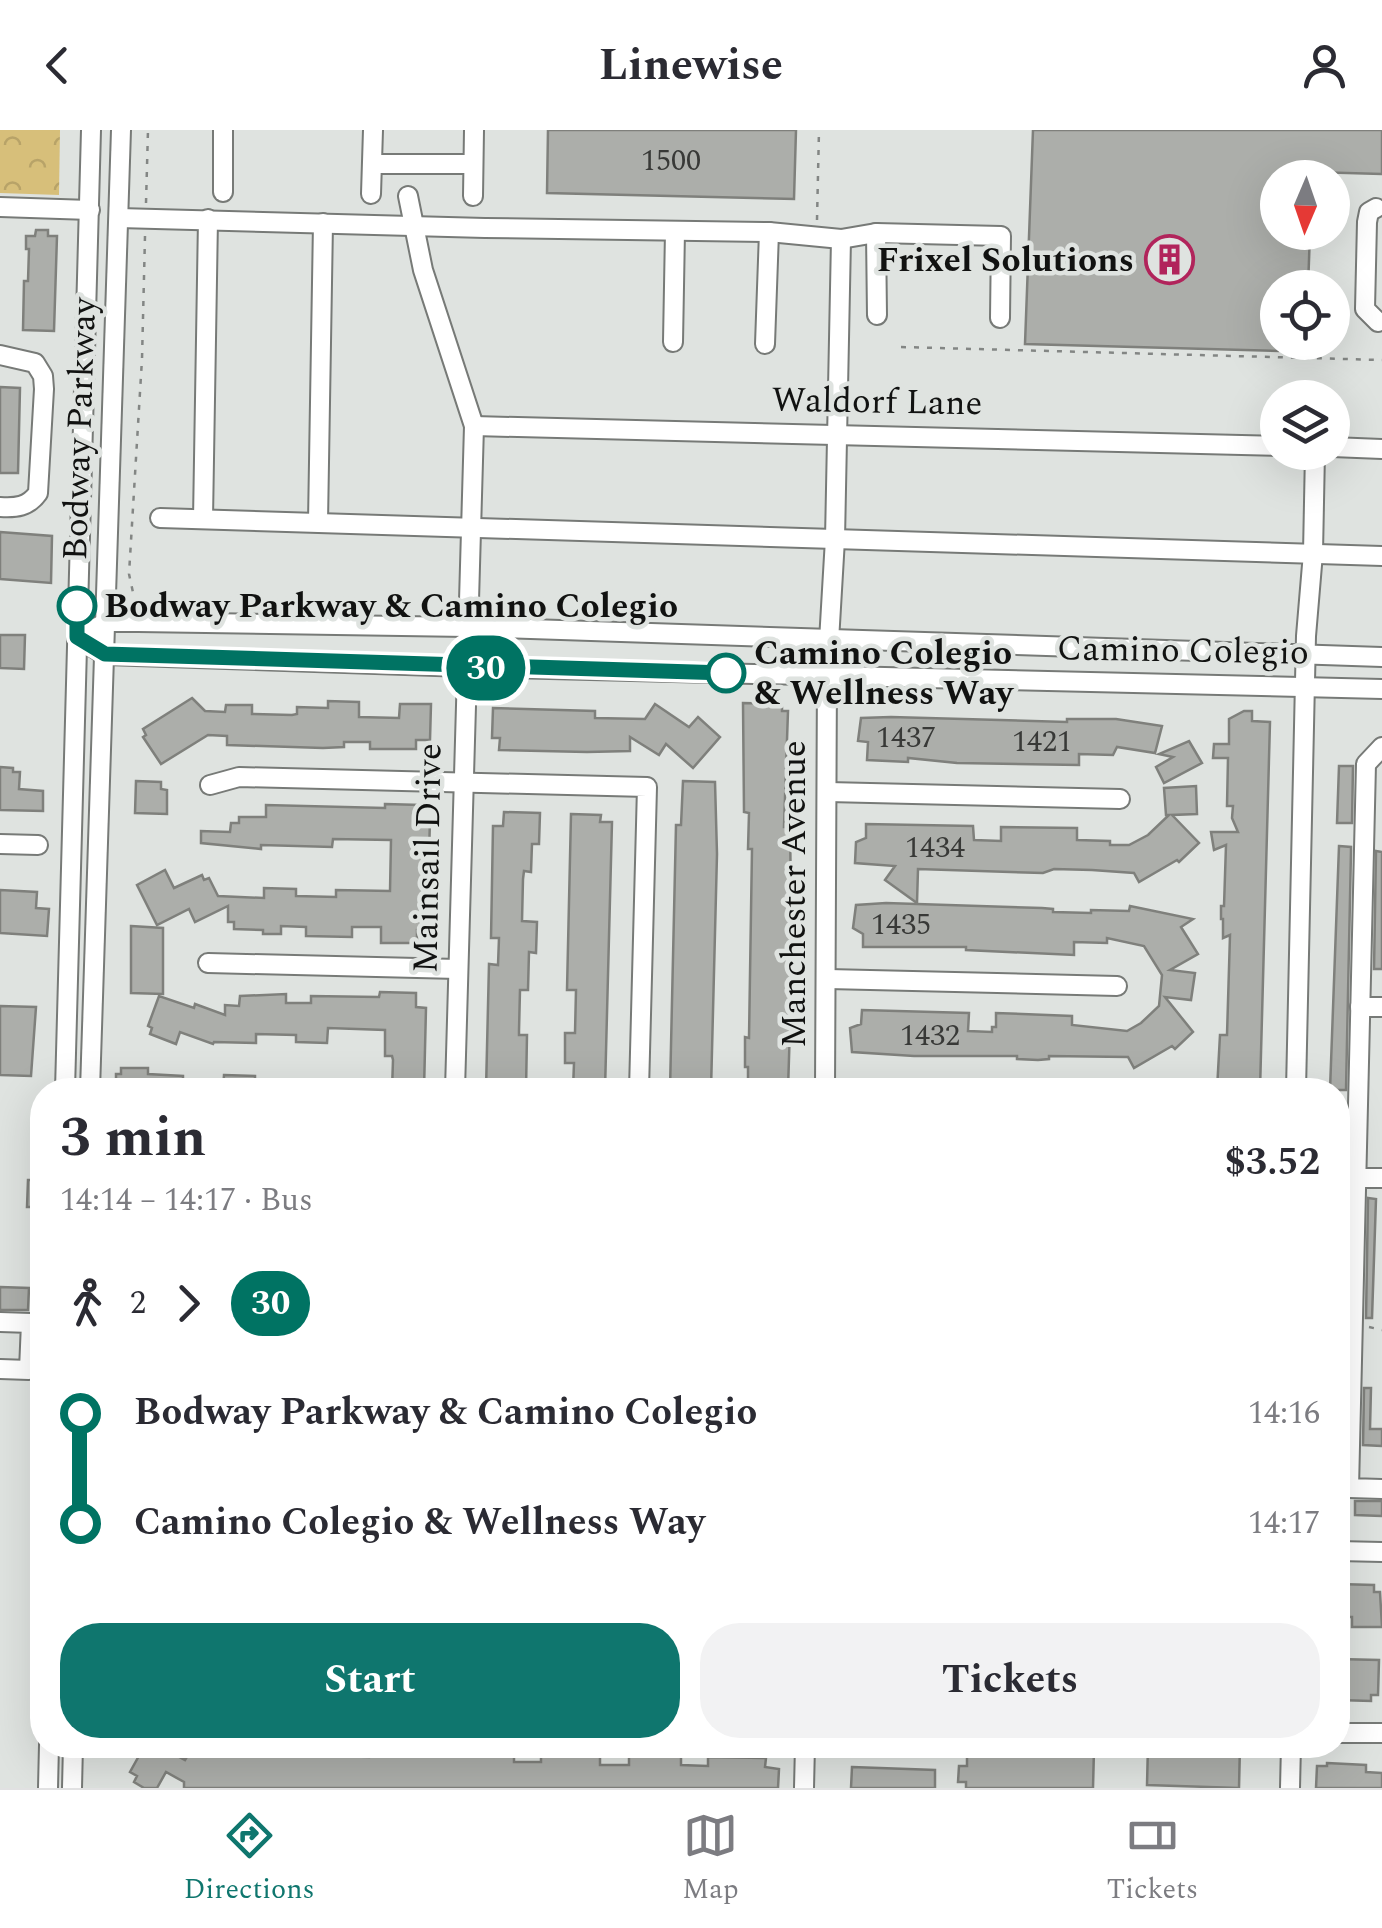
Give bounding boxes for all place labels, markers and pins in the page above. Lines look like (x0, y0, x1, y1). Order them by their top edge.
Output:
place label: Frixel Solutions (877, 234, 1134, 287)
building icon: Frixel Solutions (1143, 234, 1195, 286)
place label: Bodway Parkway & Camino Colegio (104, 580, 678, 633)
marker: Bodway Parkway & Camino Colegio (58, 587, 96, 625)
place label: Camino Colegio & Wellness Way (754, 627, 1014, 720)
marker: Camino Colegio & Wellness Way (707, 654, 745, 692)

